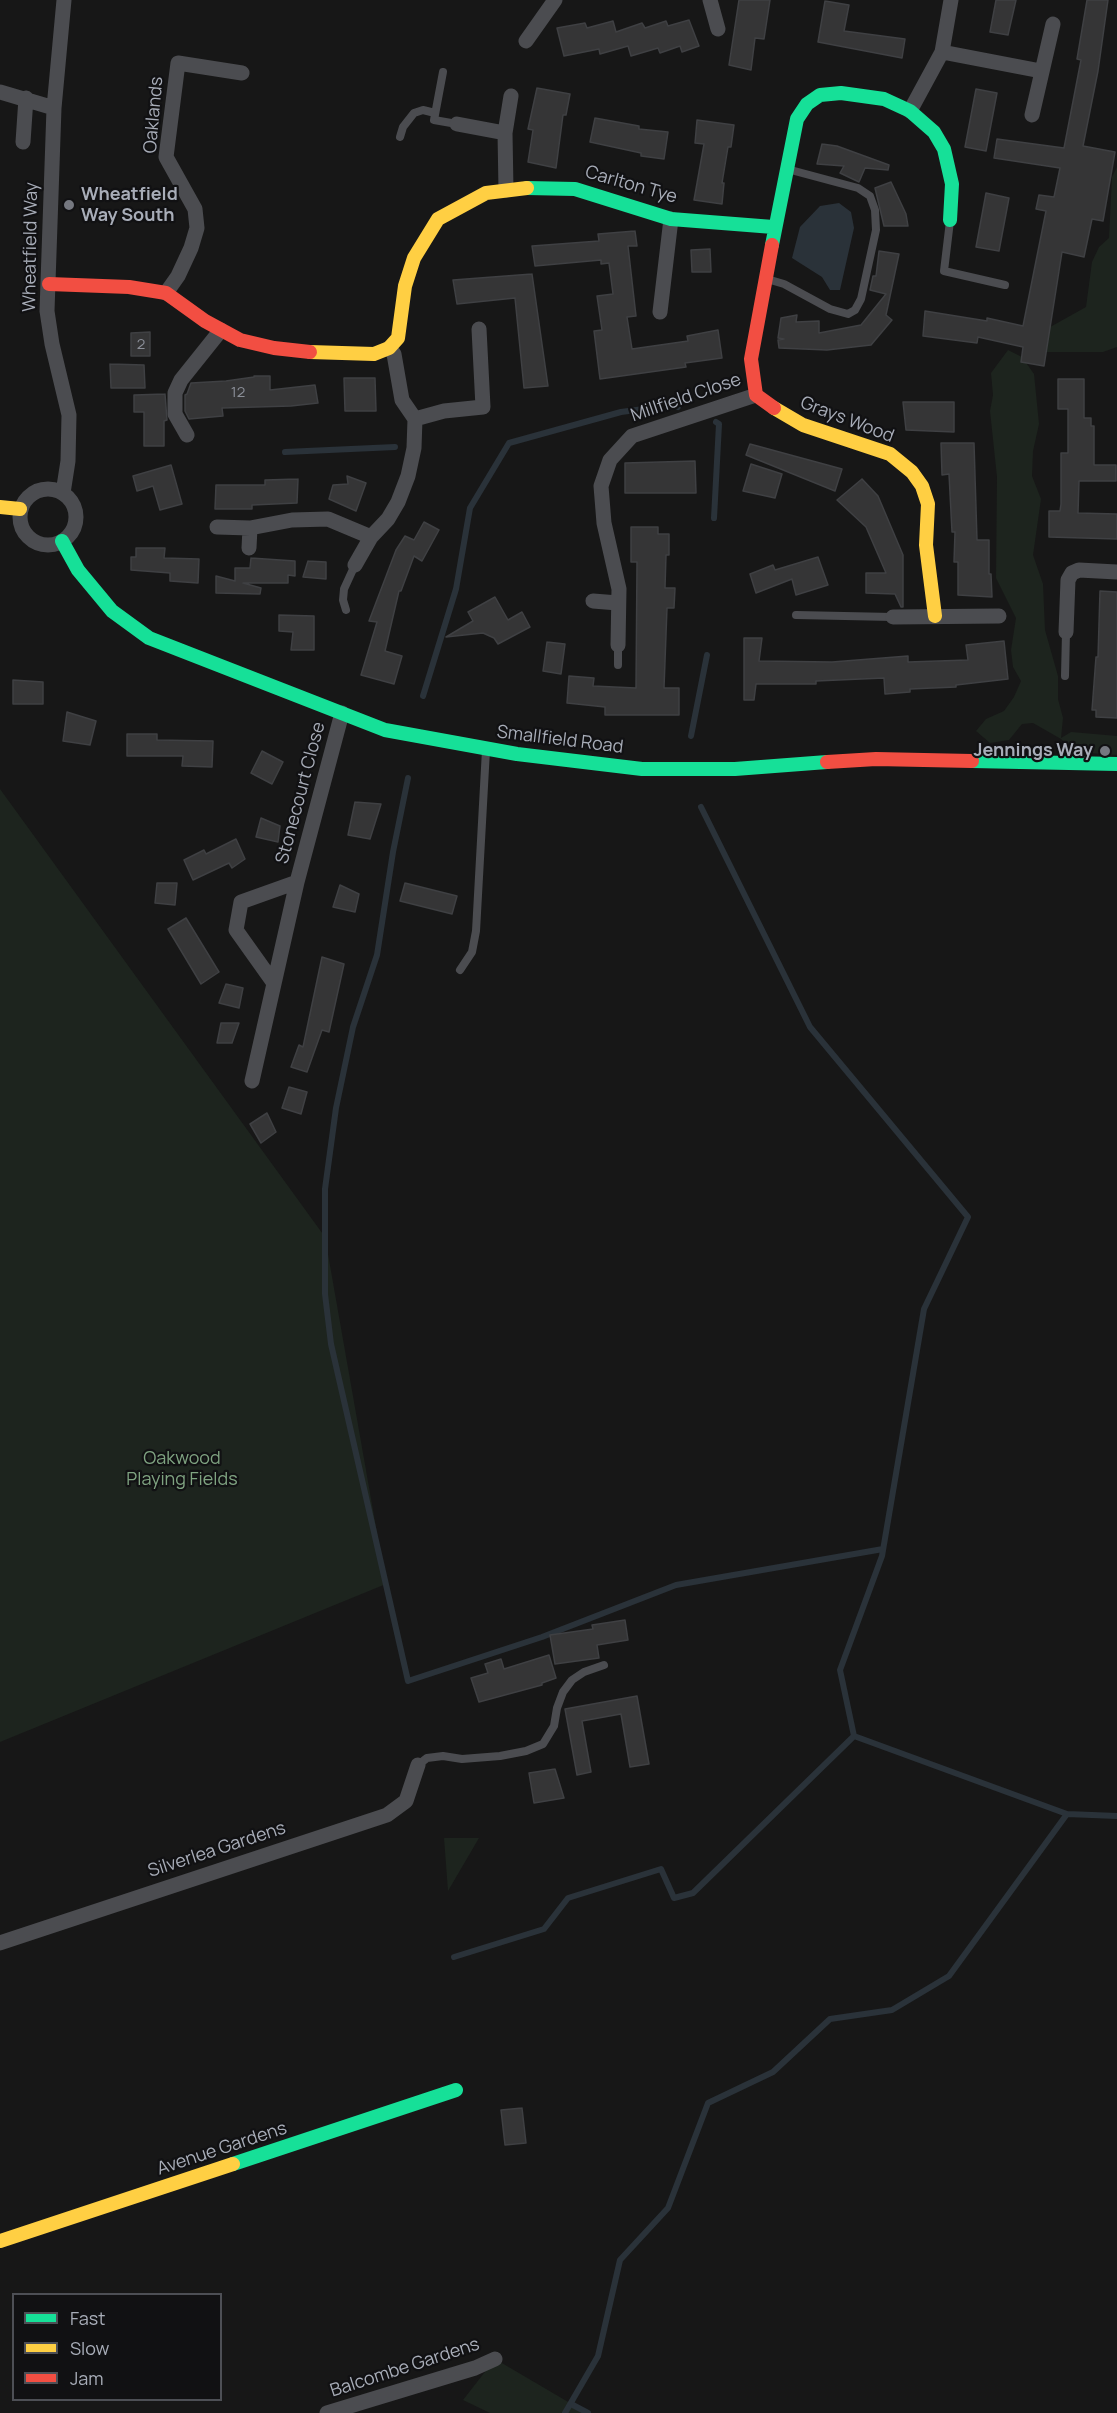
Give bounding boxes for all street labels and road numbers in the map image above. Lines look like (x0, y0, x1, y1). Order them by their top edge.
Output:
street label: Oaklands (140, 76, 168, 154)
street label: Carlton Tye (583, 162, 679, 208)
street label: Wheatfield Way (19, 182, 43, 312)
street label: Millfield Close (628, 369, 744, 427)
street label: Grays Wood (797, 392, 897, 448)
street label: Stonecourt Close (272, 720, 330, 866)
street label: Smallfield Road (496, 722, 624, 758)
street label: Silverlea Gardens (145, 1818, 289, 1882)
street label: Avenue Gardens (154, 2118, 290, 2180)
street label: Balcombe Gardens (328, 2334, 482, 2402)

